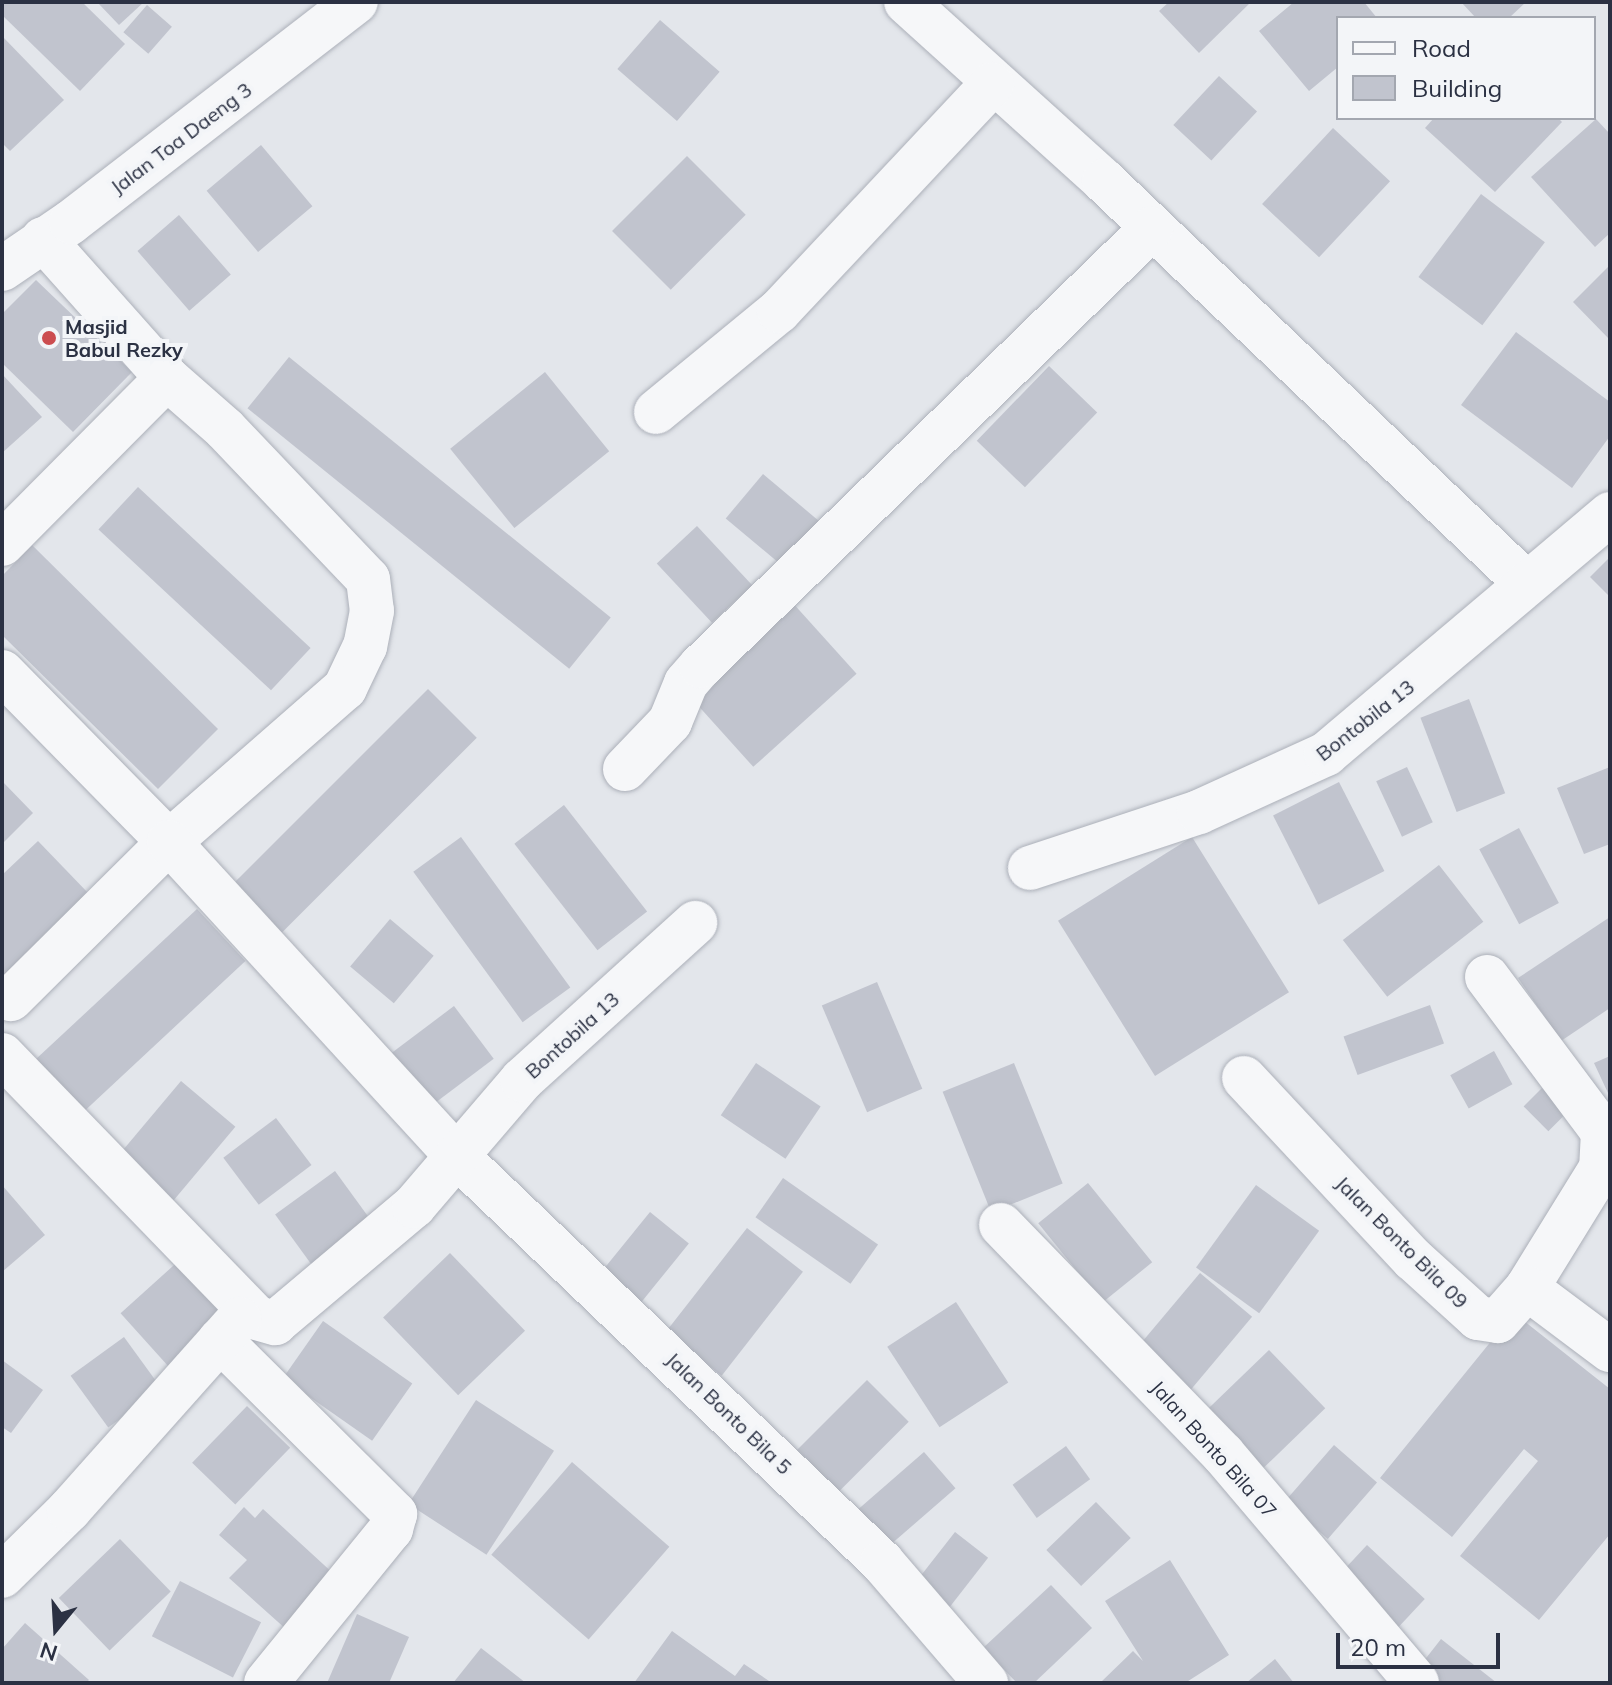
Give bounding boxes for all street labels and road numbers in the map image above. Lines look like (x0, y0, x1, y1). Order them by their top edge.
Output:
street label: Jalan Toa Daeng 3 (106, 77, 256, 199)
street label: Bontobila 13 (1311, 674, 1419, 766)
street label: Bontobila 13 (520, 987, 624, 1083)
street label: Jalan Bonto Bila 09 (1331, 1171, 1473, 1313)
street label: Jalan Bonto Bila 5 (661, 1347, 797, 1479)
street label: Jalan Bonto Bila 07 (1146, 1375, 1282, 1523)

